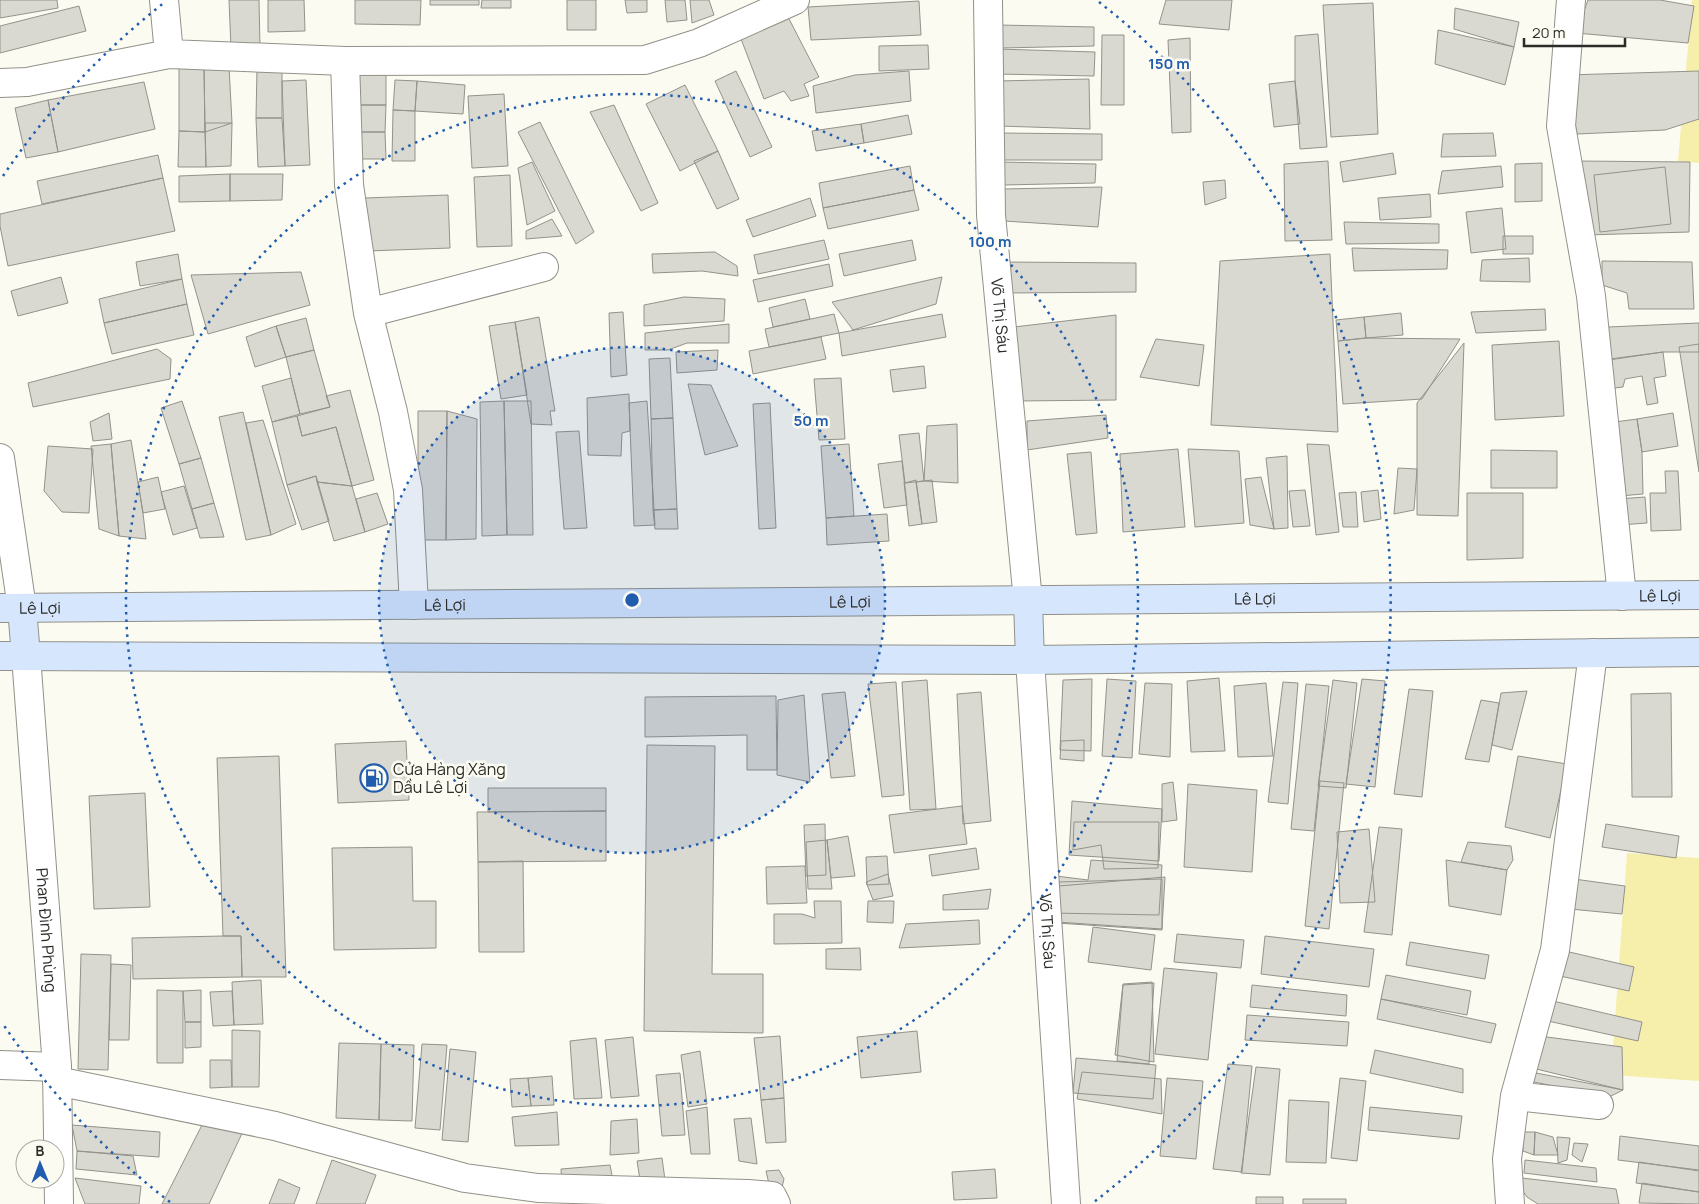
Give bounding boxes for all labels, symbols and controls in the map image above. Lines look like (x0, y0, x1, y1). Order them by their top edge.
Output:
scale bar (1524, 15, 1625, 47)
text: 20 m (1532, 22, 1565, 43)
text: 150 m (1148, 53, 1190, 74)
text: 100 m (969, 231, 1011, 252)
street label: Võ Thị Sáu (986, 277, 1015, 354)
text: 50 m (793, 410, 829, 431)
street label: Lê Lợi (1639, 584, 1681, 606)
street label: Lê Lợi (1234, 587, 1276, 610)
street label: Lê Lợi (829, 590, 871, 613)
centre of rings (623, 591, 641, 609)
street label: Lê Lợi (424, 593, 466, 616)
street label: Lê Lợi (19, 597, 61, 619)
place label: Cửa Hàng Xăng Dầu Lê Lợi (393, 758, 506, 798)
fuel station icon: Cửa Hàng Xăng Dầu Lê Lợi (359, 763, 389, 793)
street label: Phan Đình Phùng (31, 867, 62, 993)
street label: Võ Thị Sáu (1034, 893, 1061, 970)
north arrow (15, 1139, 65, 1189)
text: B (35, 1141, 45, 1160)

